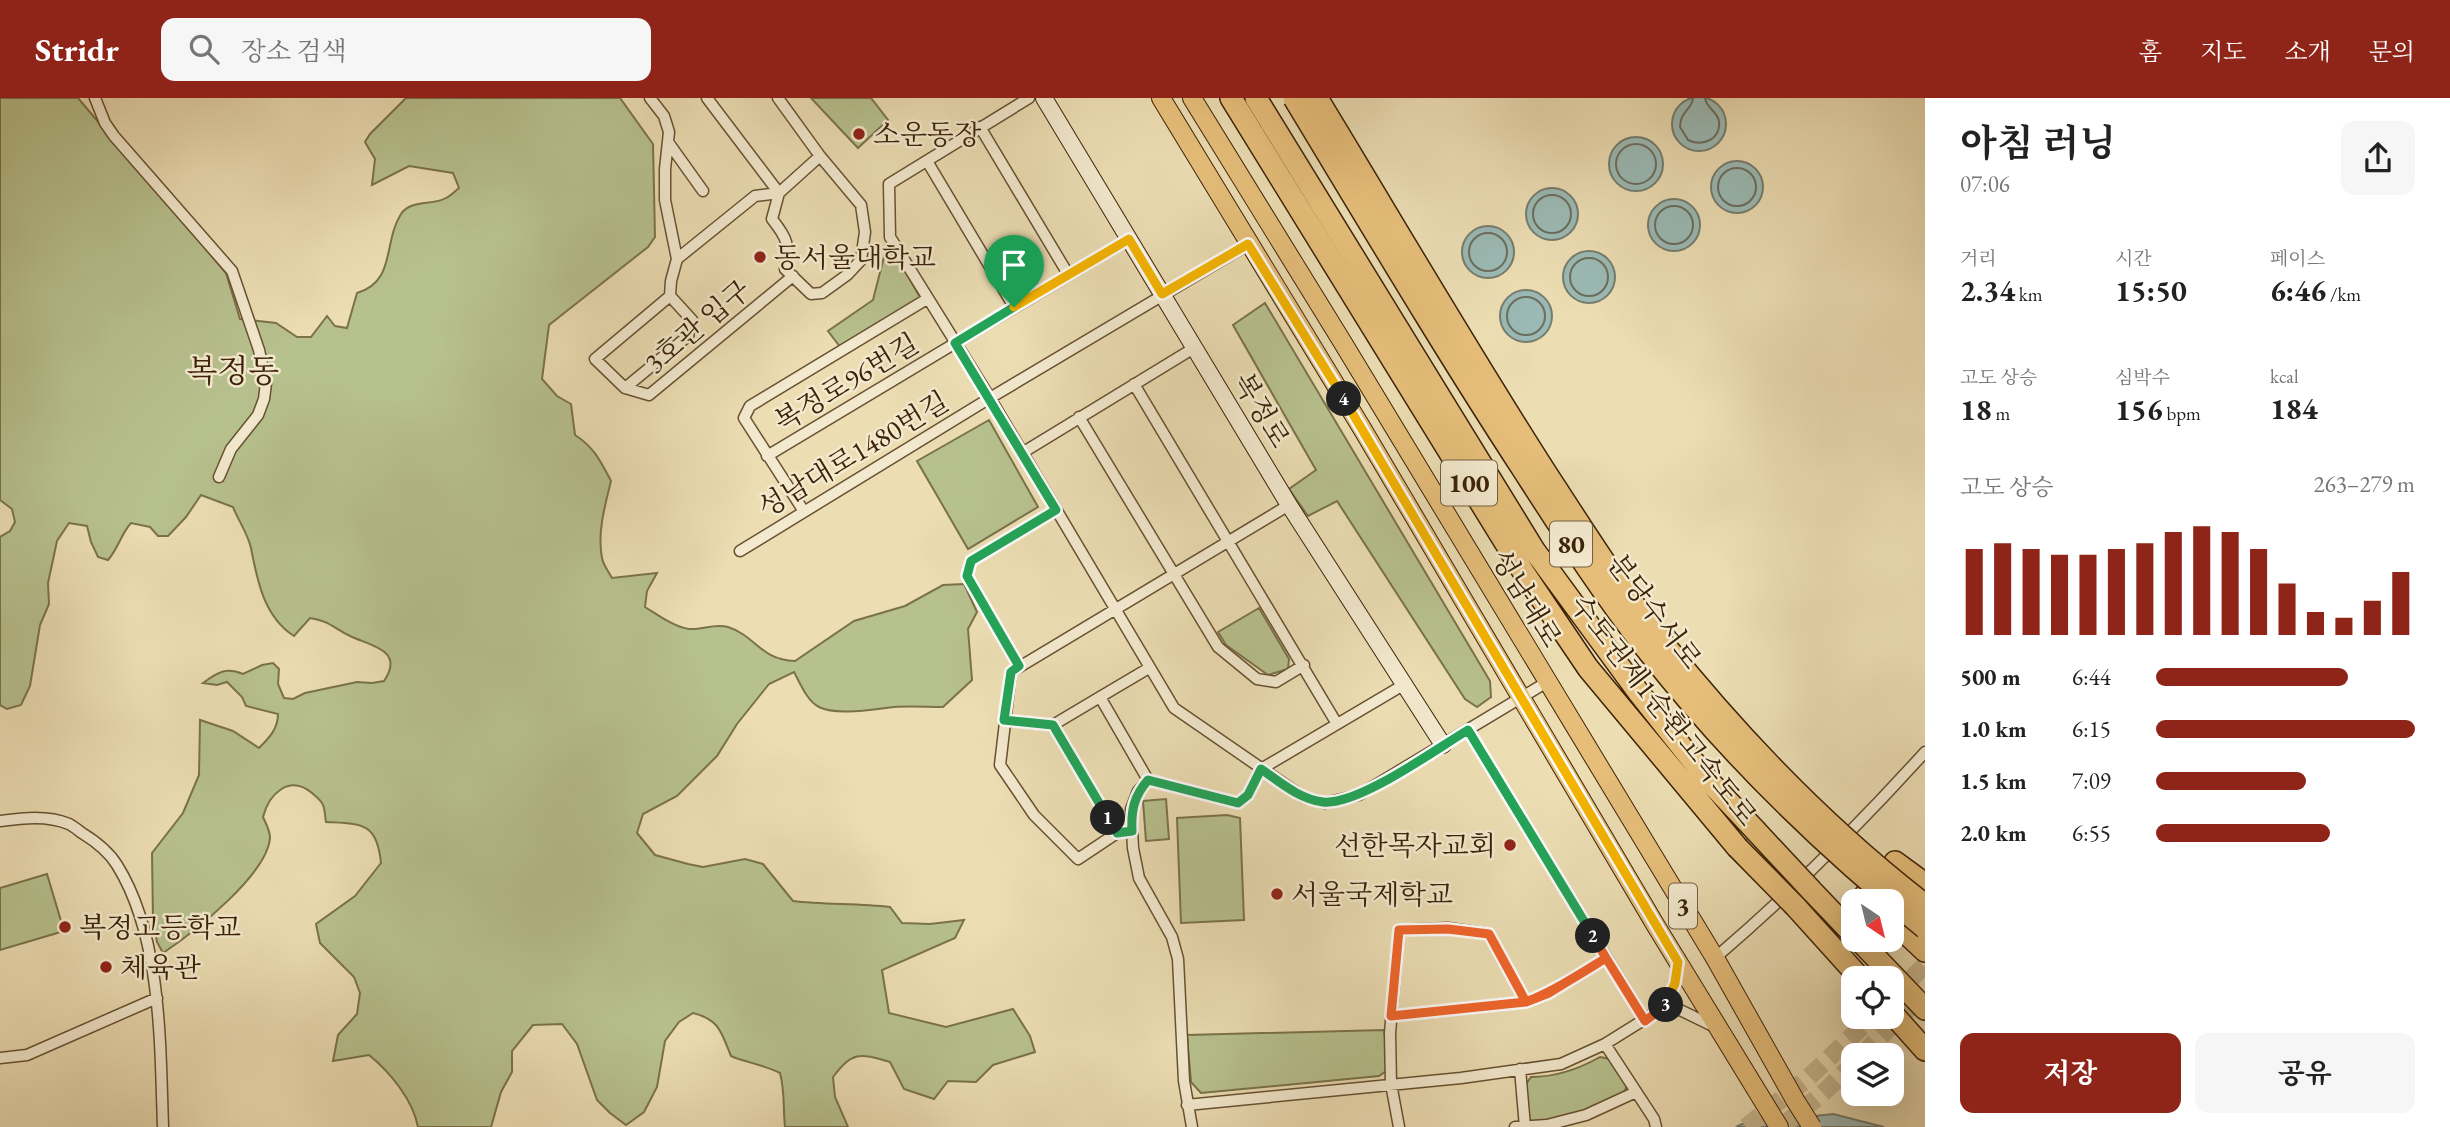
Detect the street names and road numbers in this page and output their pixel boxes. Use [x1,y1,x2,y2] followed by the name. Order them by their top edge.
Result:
[637,271,757,381] street label: 3호관 입구
[767,325,925,439] street label: 복정로96번길
[1226,366,1298,454] street label: 복정로
[751,383,955,525] street label: 성남대로1480번길
[1441,460,1497,506] road number: 100
[1550,522,1592,566] road number: 80
[1484,542,1570,654] street label: 성남대로
[1600,546,1710,676] street label: 분당수서로
[1562,587,1766,833] street label: 수도권제1순환고속도로
[1669,884,1697,928] road number: 3

